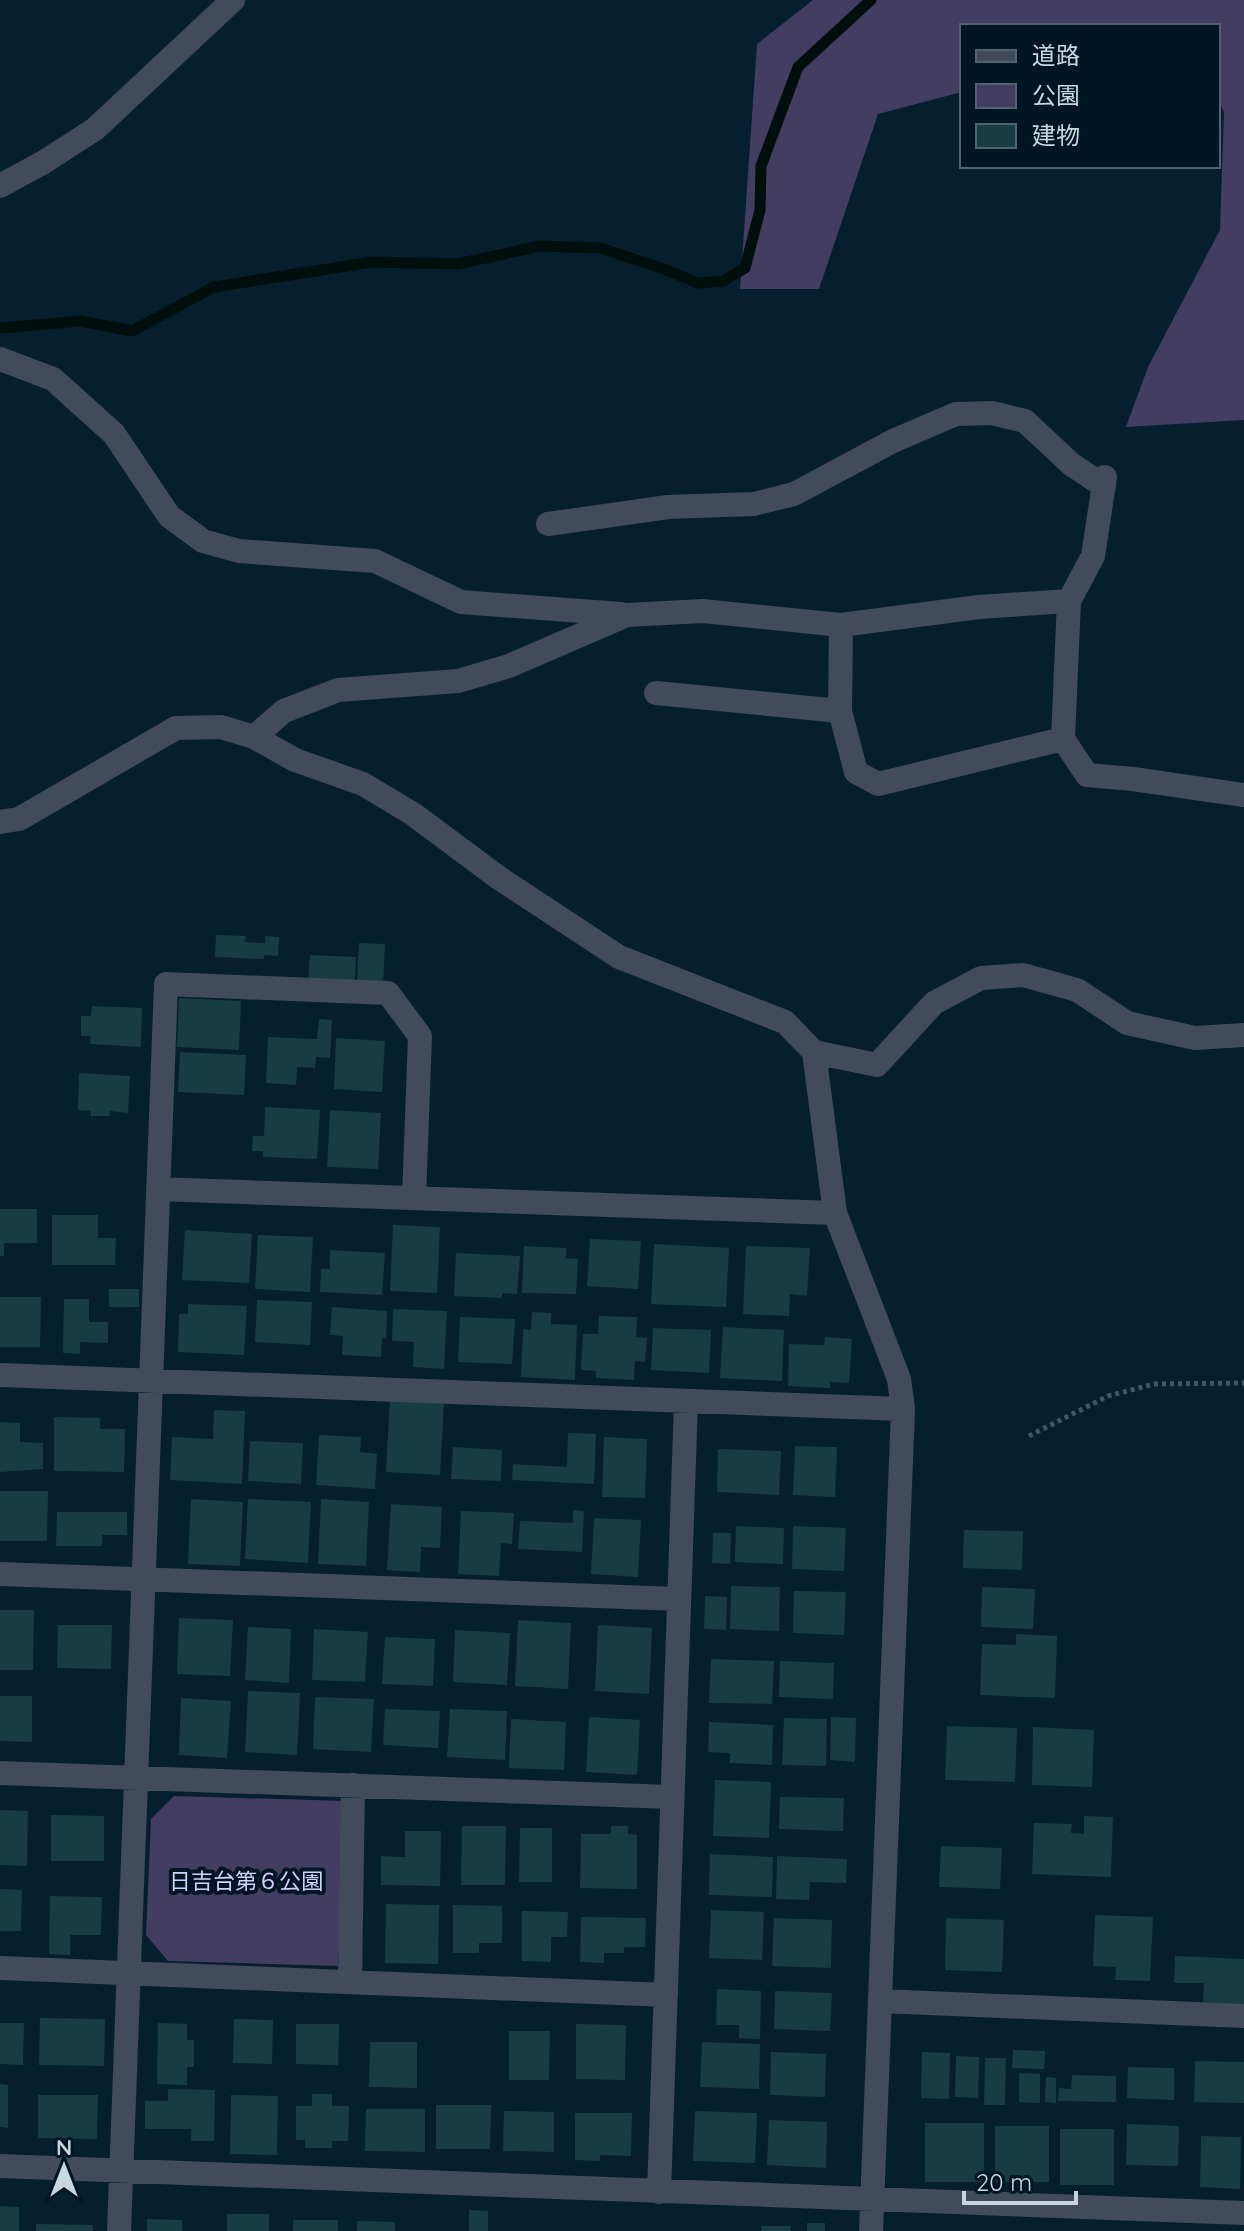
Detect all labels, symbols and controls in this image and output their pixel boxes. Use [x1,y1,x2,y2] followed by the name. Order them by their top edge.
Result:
[960,24,1220,168] legend
[1032,40,1080,70] text: 道路
[1032,80,1080,110] text: 公園
[1032,120,1080,150] text: 建物
[169,1867,323,1895] park label: 日吉台第６公園
[24,2127,104,2207] north arrow
[56,2133,72,2161] text: N
[964,2155,1076,2205] scale bar
[976,2167,1032,2197] text: 20 m

